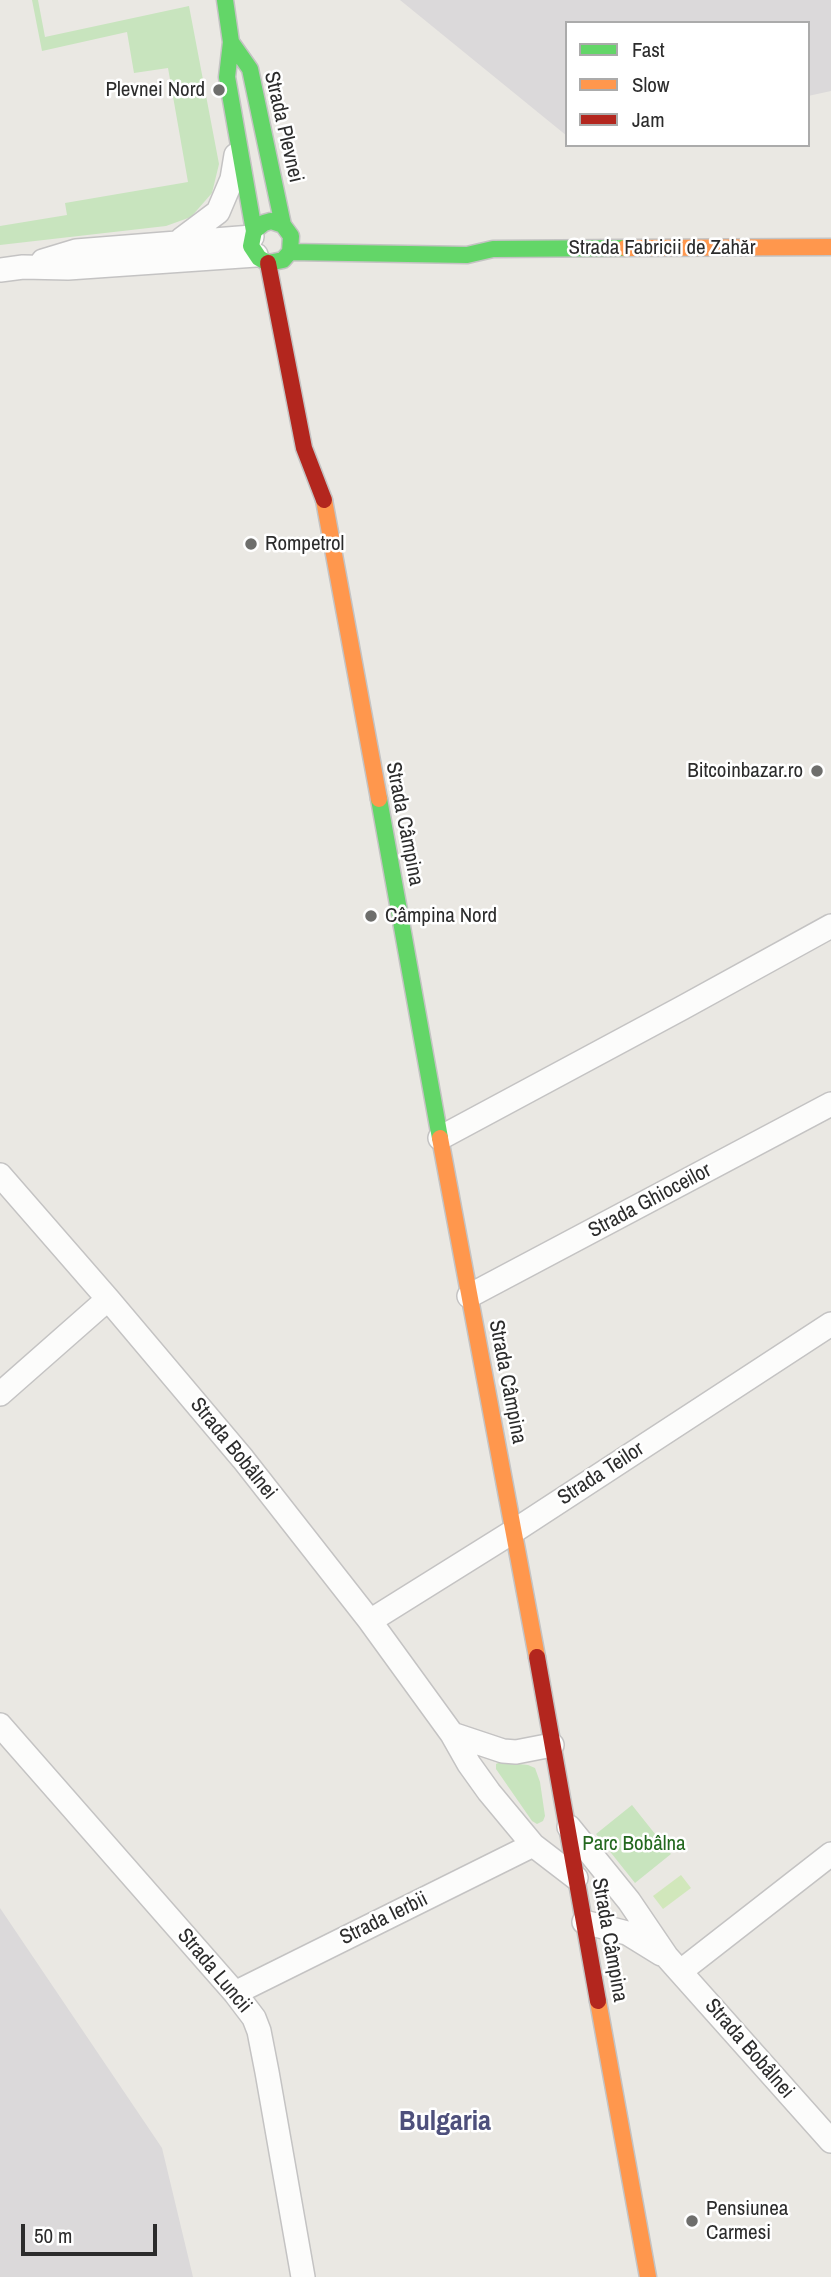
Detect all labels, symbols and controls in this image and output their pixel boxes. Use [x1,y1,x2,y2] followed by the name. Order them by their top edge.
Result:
[565,21,810,147] legend
[632,35,665,64] text: Fast
[258,69,308,185] street label: Strada Plevnei
[632,70,669,99] text: Slow
[105,77,205,103] place label: Plevnei Nord
[211,82,227,98] marker: Plevnei Nord
[632,105,665,134] text: Jam
[569,235,755,261] street label: Strada Fabricii de Zahăr
[265,531,344,557] place label: Rompetrol
[243,536,259,552] marker: Rompetrol
[687,758,803,784] place label: Bitcoinbazar.ro
[380,760,428,888] street label: Strada Câmpina
[809,763,825,779] marker: Bitcoinbazar.ro
[385,903,497,929] place label: Câmpina Nord
[363,908,379,924] marker: Câmpina Nord
[585,1158,715,1244] street label: Strada Ghioceilor
[483,1318,531,1446] street label: Strada Câmpina
[184,1393,282,1505] street label: Strada Bobâlnei
[553,1437,649,1511] street label: Strada Teilor
[582,1831,686,1857] park label: Parc Bobâlna
[586,1876,632,2004] street label: Strada Câmpina
[336,1887,432,1951] street label: Strada Ierbii
[171,1924,257,2018] street label: Strada Luncii
[699,1994,799,2104] street label: Strada Bobâlnei
[399,2105,491,2139] district label: Bulgaria
[706,2196,788,2246] place label: Pensiunea Carmesi
[24,2210,161,2254] scale bar
[684,2213,700,2229] marker: Pensiunea Carmesi
[34,2221,72,2250] text: 50 m

